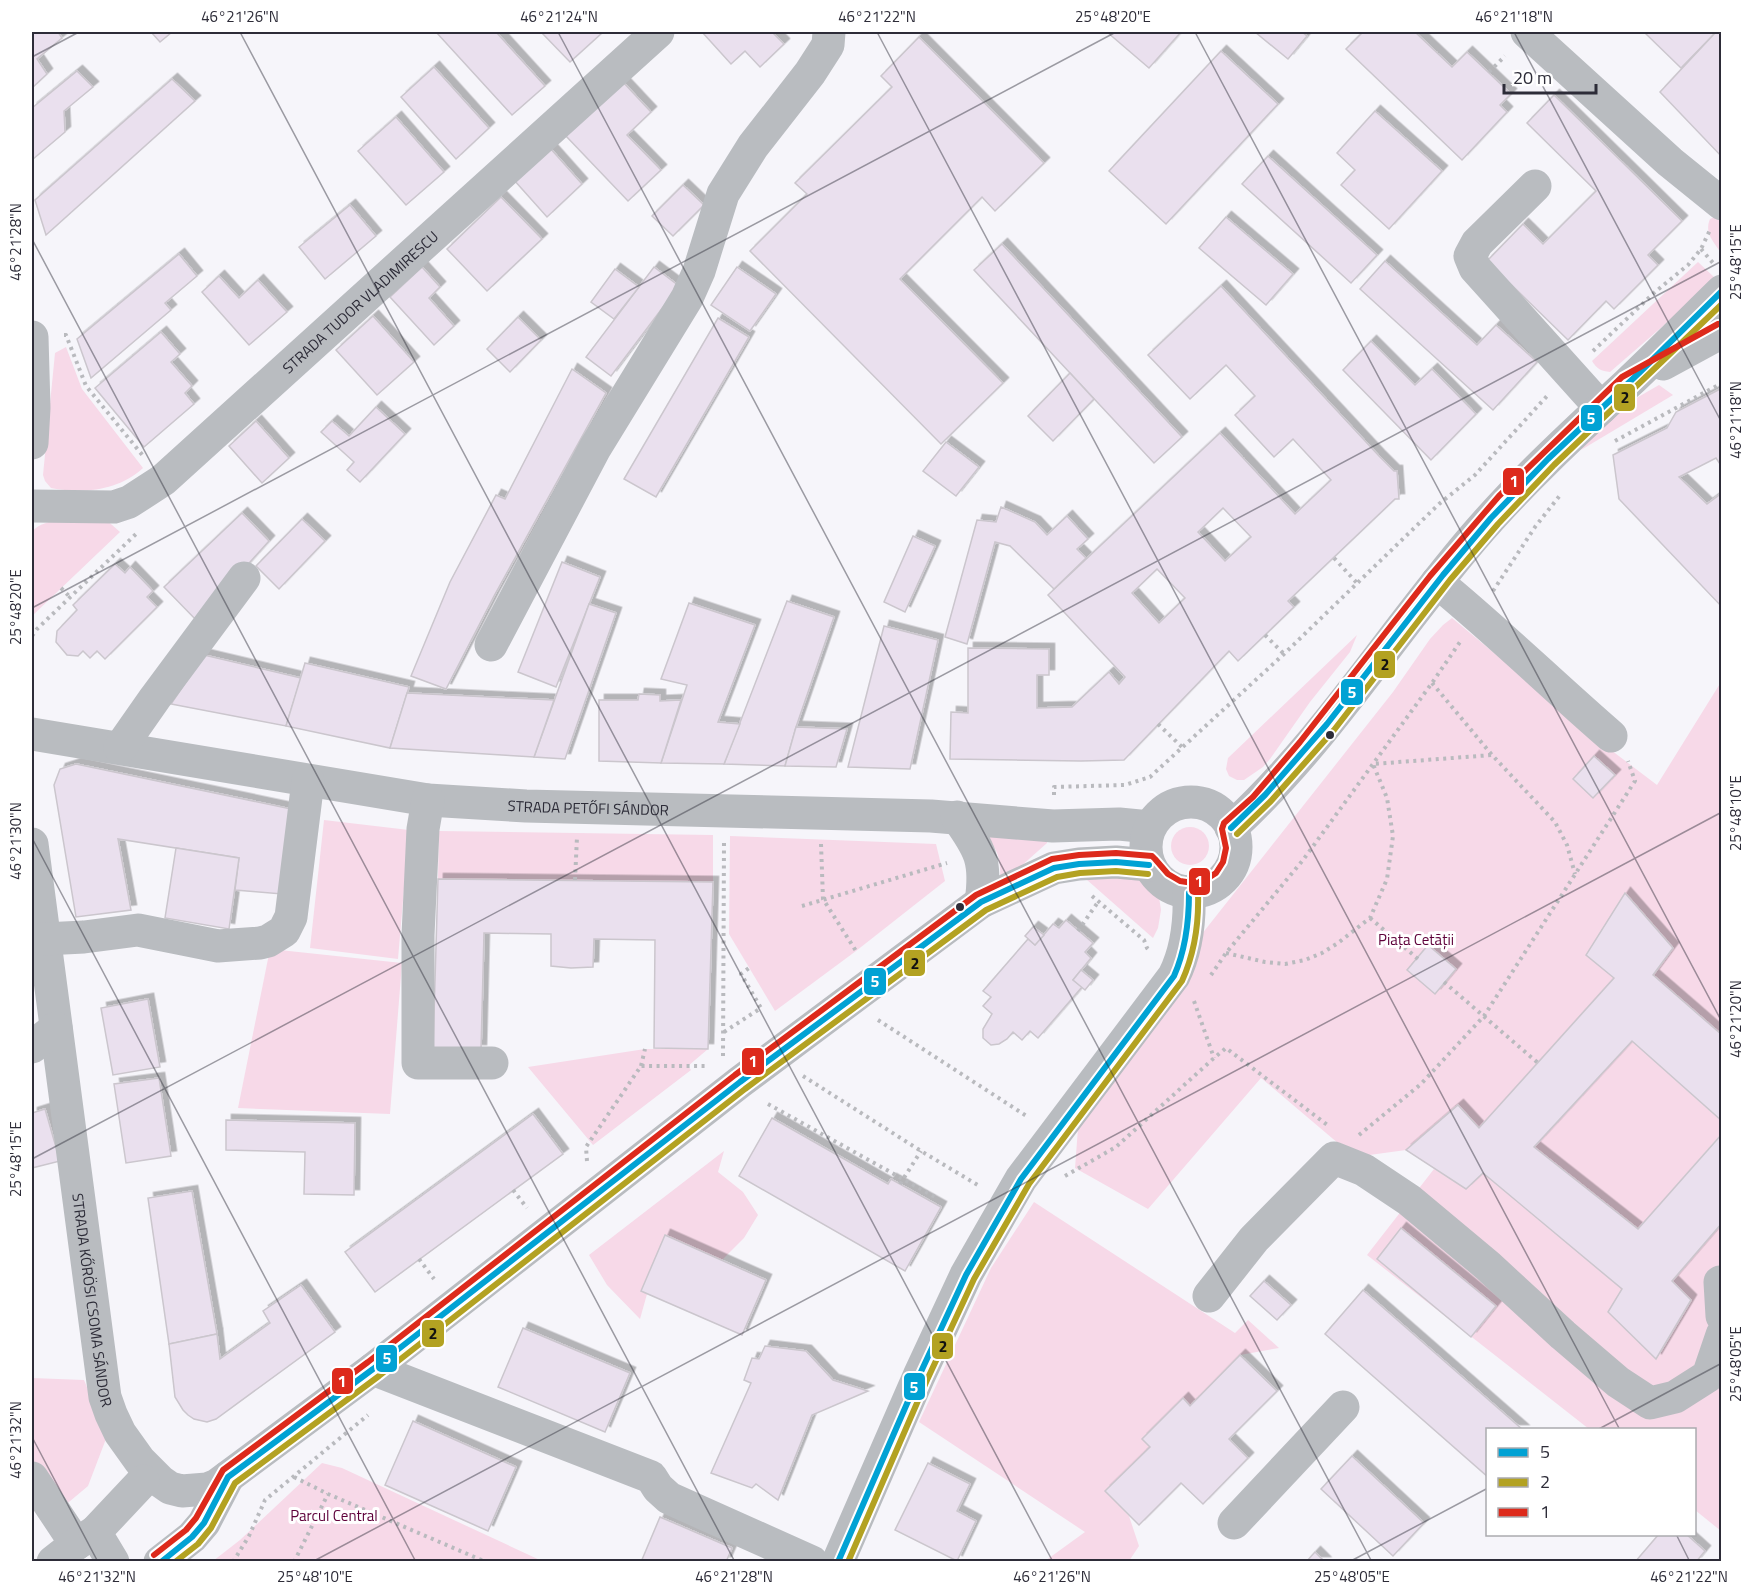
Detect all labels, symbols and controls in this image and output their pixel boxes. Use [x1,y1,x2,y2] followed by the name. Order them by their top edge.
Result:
[201,5,279,28] text: 46°21'26"N
[520,5,598,28] text: 46°21'24"N
[838,5,916,28] text: 46°21'22"N
[1075,5,1151,28] text: 25°48'20"E
[1475,5,1553,28] text: 46°21'18"N
[1504,57,1596,95] scale bar
[1513,64,1552,91] text: 20 m
[4,203,27,281] text: 46°21'28"N
[1724,224,1747,300] text: 25°48'15"E
[277,225,443,379] street label: STRADA TUDOR VLADIMIRESCU
[1724,381,1747,459] text: 46°21'18"N
[1613,383,1636,412] line badge: 2
[1621,385,1629,409] text: 2
[1580,404,1603,432] line badge: 5
[1587,406,1596,430] text: 5
[1502,467,1525,496] line badge: 1
[1510,469,1518,493] text: 1
[4,569,27,645] text: 25°48'20"E
[1373,650,1396,679] line badge: 2
[1381,652,1389,676] text: 2
[1340,678,1364,706] line badge: 5
[1348,680,1357,704] text: 5
[1324,729,1336,741] unlabelled marker
[1724,775,1747,851] text: 25°48'10"E
[507,793,669,821] street label: STRADA PETŐFI SÁNDOR
[4,802,27,880] text: 46°21'30"N
[1188,867,1211,896] line badge: 1
[1195,869,1203,893] text: 1
[954,901,966,913] unlabelled marker
[1378,928,1454,951] park label: Piața Cetății
[903,949,926,977] line badge: 2
[911,951,919,975] text: 2
[863,967,887,996] line badge: 5
[871,969,880,993] text: 5
[1724,980,1747,1058] text: 46°21'20"N
[741,1047,765,1076] line badge: 1
[749,1049,757,1073] text: 1
[4,1121,27,1197] text: 25°48'15"E
[67,1192,119,1410] street label: STRADA KŐRÖSI CSOMA SÁNDOR
[421,1319,445,1348] line badge: 2
[429,1321,437,1345] text: 2
[1724,1326,1747,1402] text: 25°48'05"E
[931,1332,954,1360] line badge: 2
[939,1334,947,1358] text: 2
[375,1344,398,1373] line badge: 5
[383,1346,392,1370] text: 5
[331,1367,354,1395] line badge: 1
[338,1369,346,1393] text: 1
[903,1372,926,1401] line badge: 5
[910,1375,919,1399] text: 5
[4,1401,27,1479] text: 46°21'32"N
[1486,1428,1696,1536] legend
[1540,1438,1550,1465] text: 5
[1540,1468,1550,1495] text: 2
[1540,1498,1550,1525] text: 1
[290,1504,378,1527] park label: Parcul Central
[58,1565,136,1588] text: 46°21'32"N
[277,1565,353,1588] text: 25°48'10"E
[695,1565,773,1588] text: 46°21'28"N
[1013,1565,1091,1588] text: 46°21'26"N
[1314,1565,1390,1588] text: 25°48'05"E
[1650,1565,1728,1588] text: 46°21'22"N

